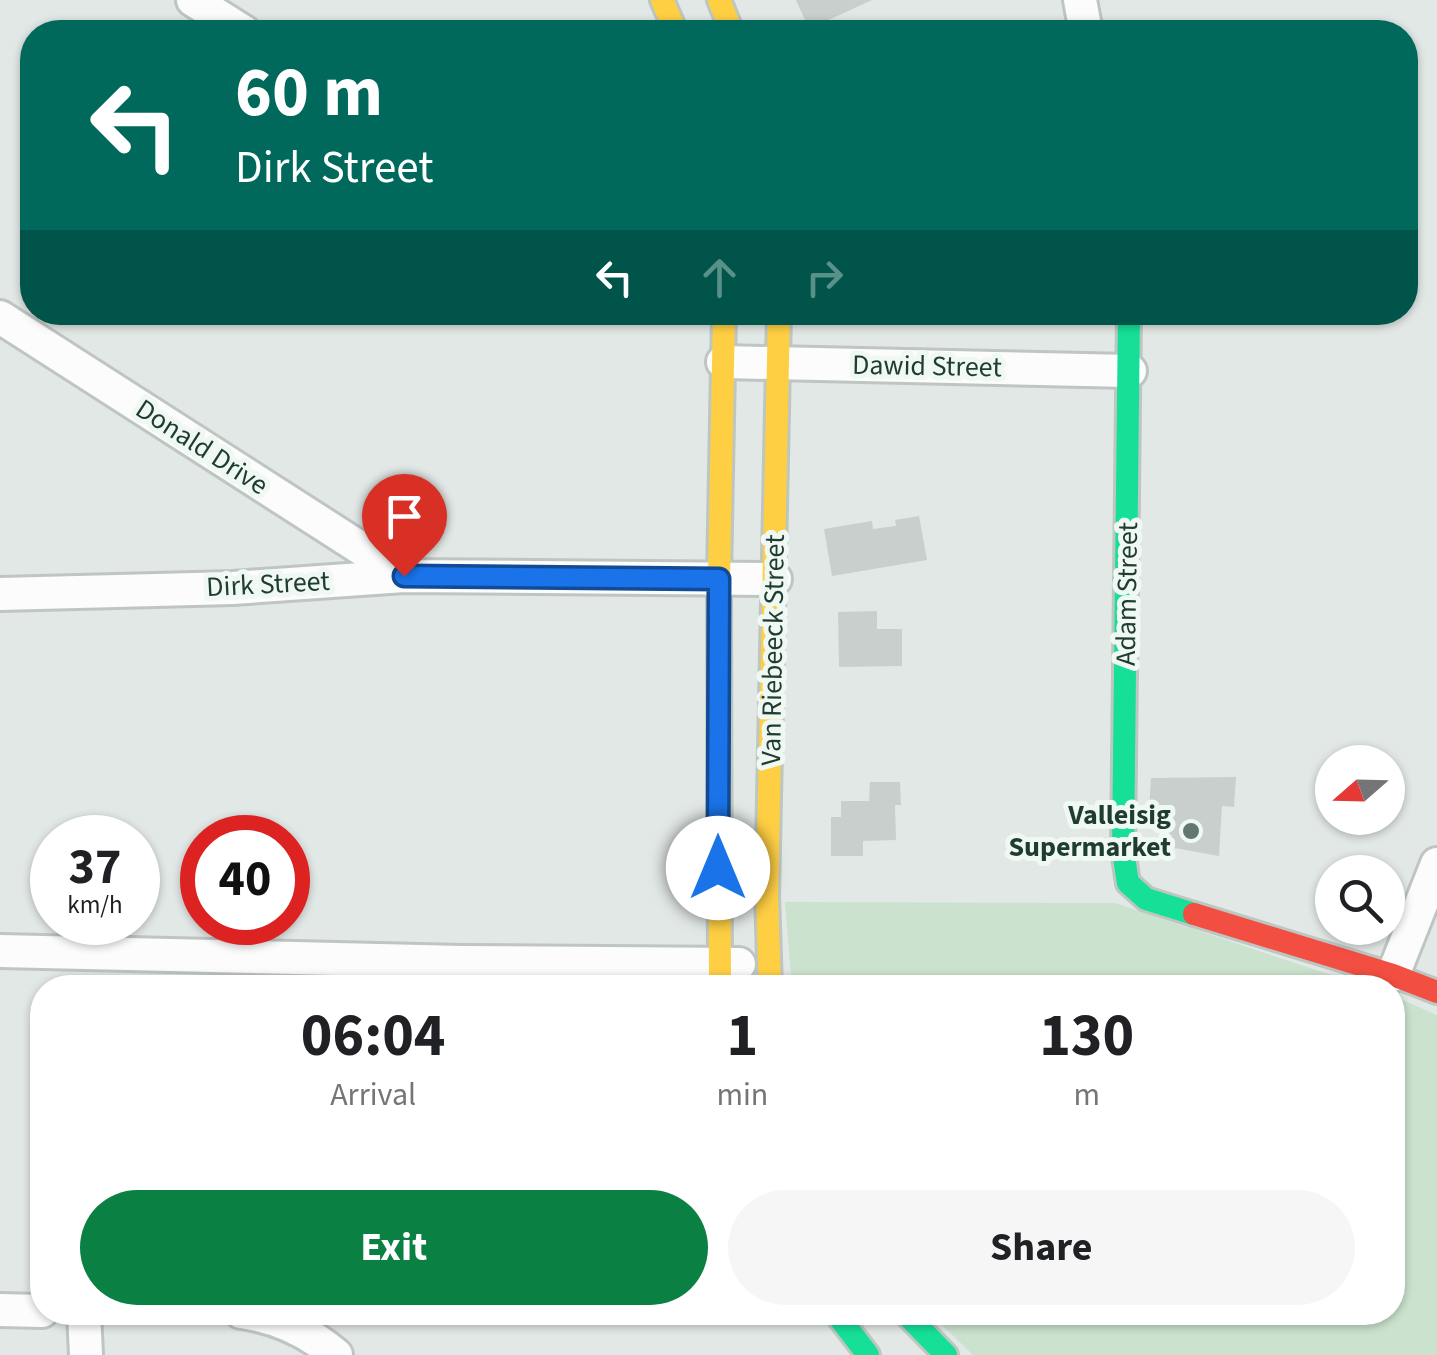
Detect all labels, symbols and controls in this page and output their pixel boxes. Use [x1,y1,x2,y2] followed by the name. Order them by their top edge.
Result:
[235,43,383,143] text: 60 m
[70,60,200,190] icon: left
[235,136,433,200] text: Dirk Street
[587,250,642,305] icon: left
[692,250,747,305] icon: ahead
[797,250,852,305] icon: right
[852,345,1003,387] street label: Dawid Street
[128,389,276,505] street label: Donald Drive
[362,474,447,577] pin
[377,489,432,544] icon: arrive
[1106,521,1148,666] street label: Adam Street
[751,534,795,766] street label: Van Riebeeck Street
[205,561,331,607] street label: Dirk Street
[1315,745,1405,835] north arrow
[1315,745,1405,945] map controls
[1008,795,1171,867] place label: Valleisig Supermarket
[180,815,310,945] speed limit sign: 40
[666,816,770,920] position arrow
[1180,820,1202,842] marker: Valleisig Supermarket
[69,832,121,903] text: 37
[1315,855,1405,945] button: search
[67,887,123,923] text: km/h
[301,994,446,1079] text: 06:04
[727,994,758,1079] text: 1
[1039,994,1134,1079] text: 130
[330,1072,416,1118] text: Arrival
[716,1072,768,1118] text: min
[1073,1072,1100,1118] text: m
[80,1190,708,1305] button: Exit
[728,1190,1355,1305] button: Share

